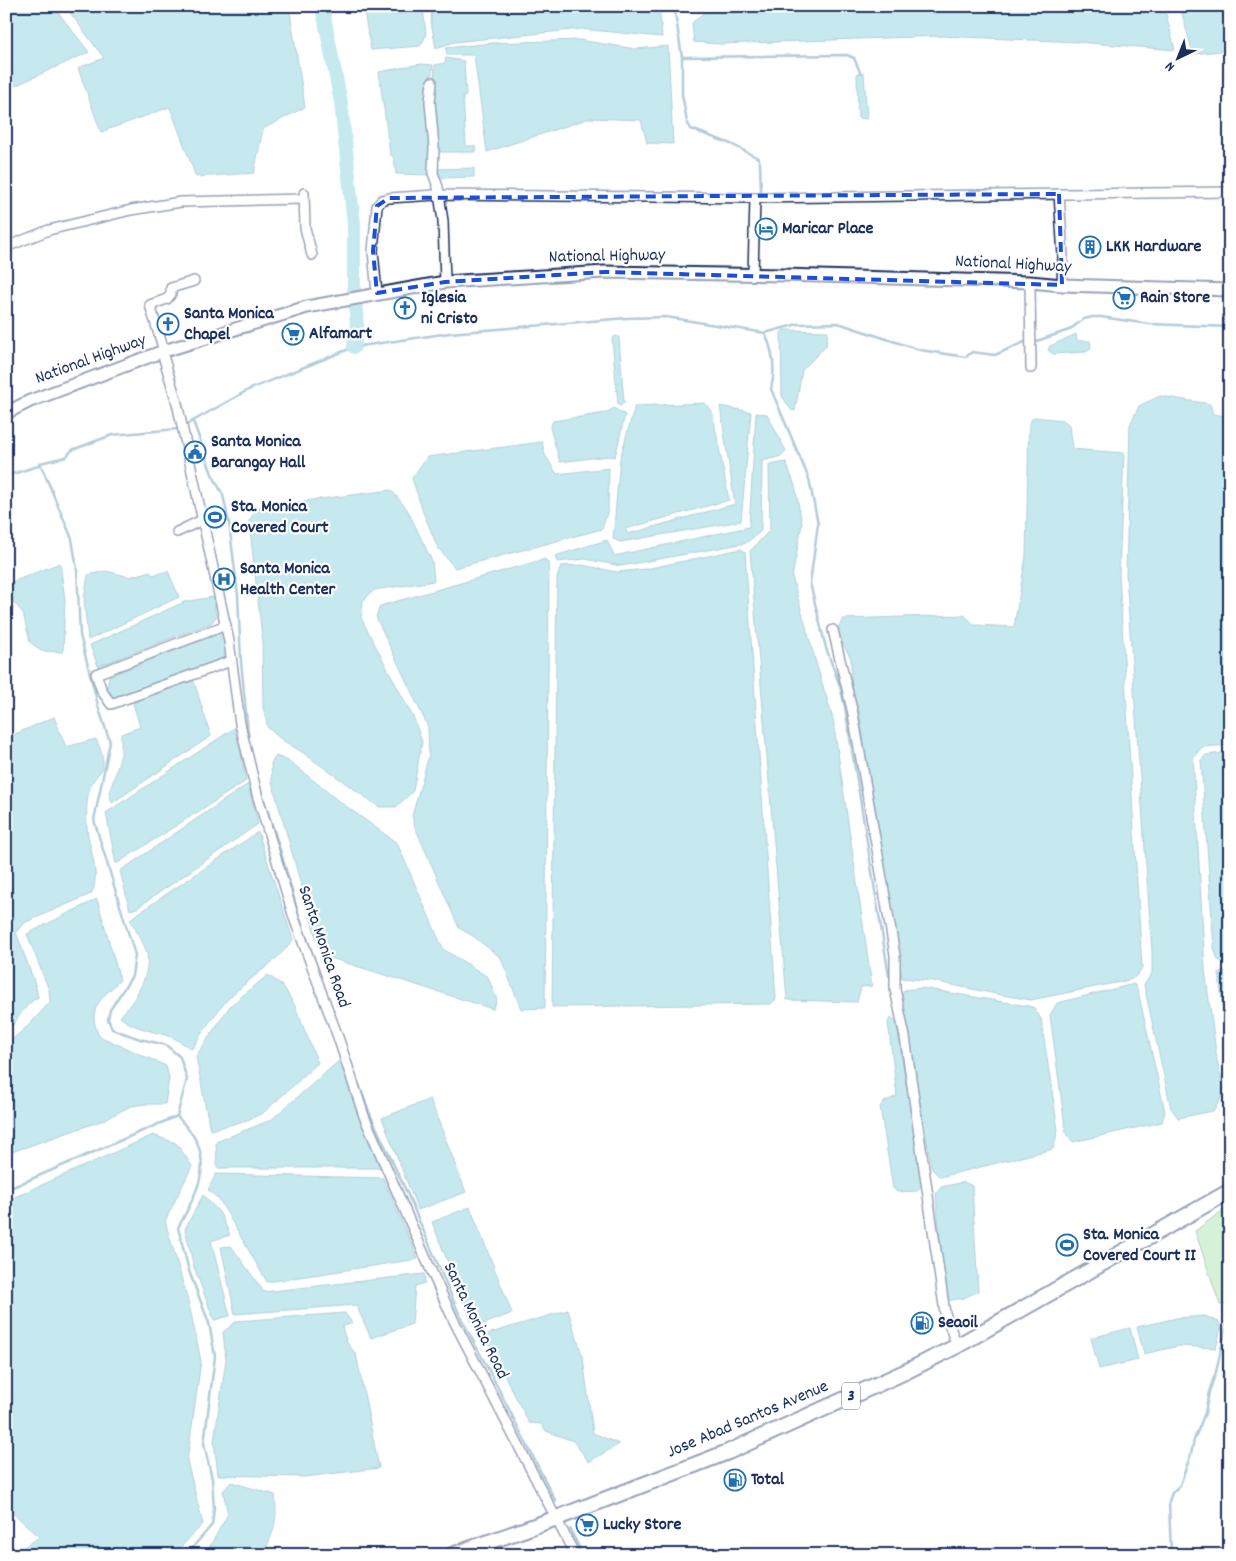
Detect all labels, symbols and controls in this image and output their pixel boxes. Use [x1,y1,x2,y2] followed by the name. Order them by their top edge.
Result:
[1154,32,1204,82] north arrow
[1161,56,1180,76] text: N
[754,217,778,241] hotel icon: Maricar Place
[782,217,874,242] place label: Maricar Place
[1078,235,1102,259] building icon: LKK Hardware
[1106,235,1202,260] place label: LKK Hardware
[549,243,666,271] street label: National Highway
[954,249,1072,281] street label: National Highway
[421,286,478,332] place label: Iglesia ni Cristo
[1112,286,1136,310] supermarket icon: Rain Store
[1140,286,1210,311] place label: Rain Store
[393,296,417,320] church icon: Iglesia ni Cristo
[184,302,274,348] place label: Santa Monica Chapel
[156,312,180,336] church icon: Santa Monica Chapel
[281,322,305,346] supermarket icon: Alfamart
[309,322,372,347] place label: Alfamart
[32,328,151,392] street label: National Highway
[211,430,306,476] place label: Santa Monica Barangay Hall
[183,440,207,464] public building icon: Santa Monica Barangay Hall
[231,495,329,541] place label: Sta. Monica Covered Court
[203,505,227,529] sports icon: Sta. Monica Covered Court
[240,557,336,603] place label: Santa Monica Health Center
[212,567,236,591] hospital icon: Santa Monica Health Center
[290,883,356,1011] street label: Santa Monica Road
[1083,1223,1196,1269] place label: Sta. Monica Covered Court II
[1055,1233,1079,1257] sports icon: Sta. Monica Covered Court II
[436,1258,514,1384] street label: Santa Monica Road
[910,1311,934,1335] fuel station icon: Seaoil
[938,1311,979,1336] place label: Seaoil
[663,1375,833,1465] street label: Jose Abad Santos Avenue
[842,1382,860,1410] road number: 3
[723,1468,747,1492] fuel station icon: Total
[751,1468,785,1493] place label: Total
[575,1513,599,1537] supermarket icon: Lucky Store
[603,1513,681,1538] place label: Lucky Store

